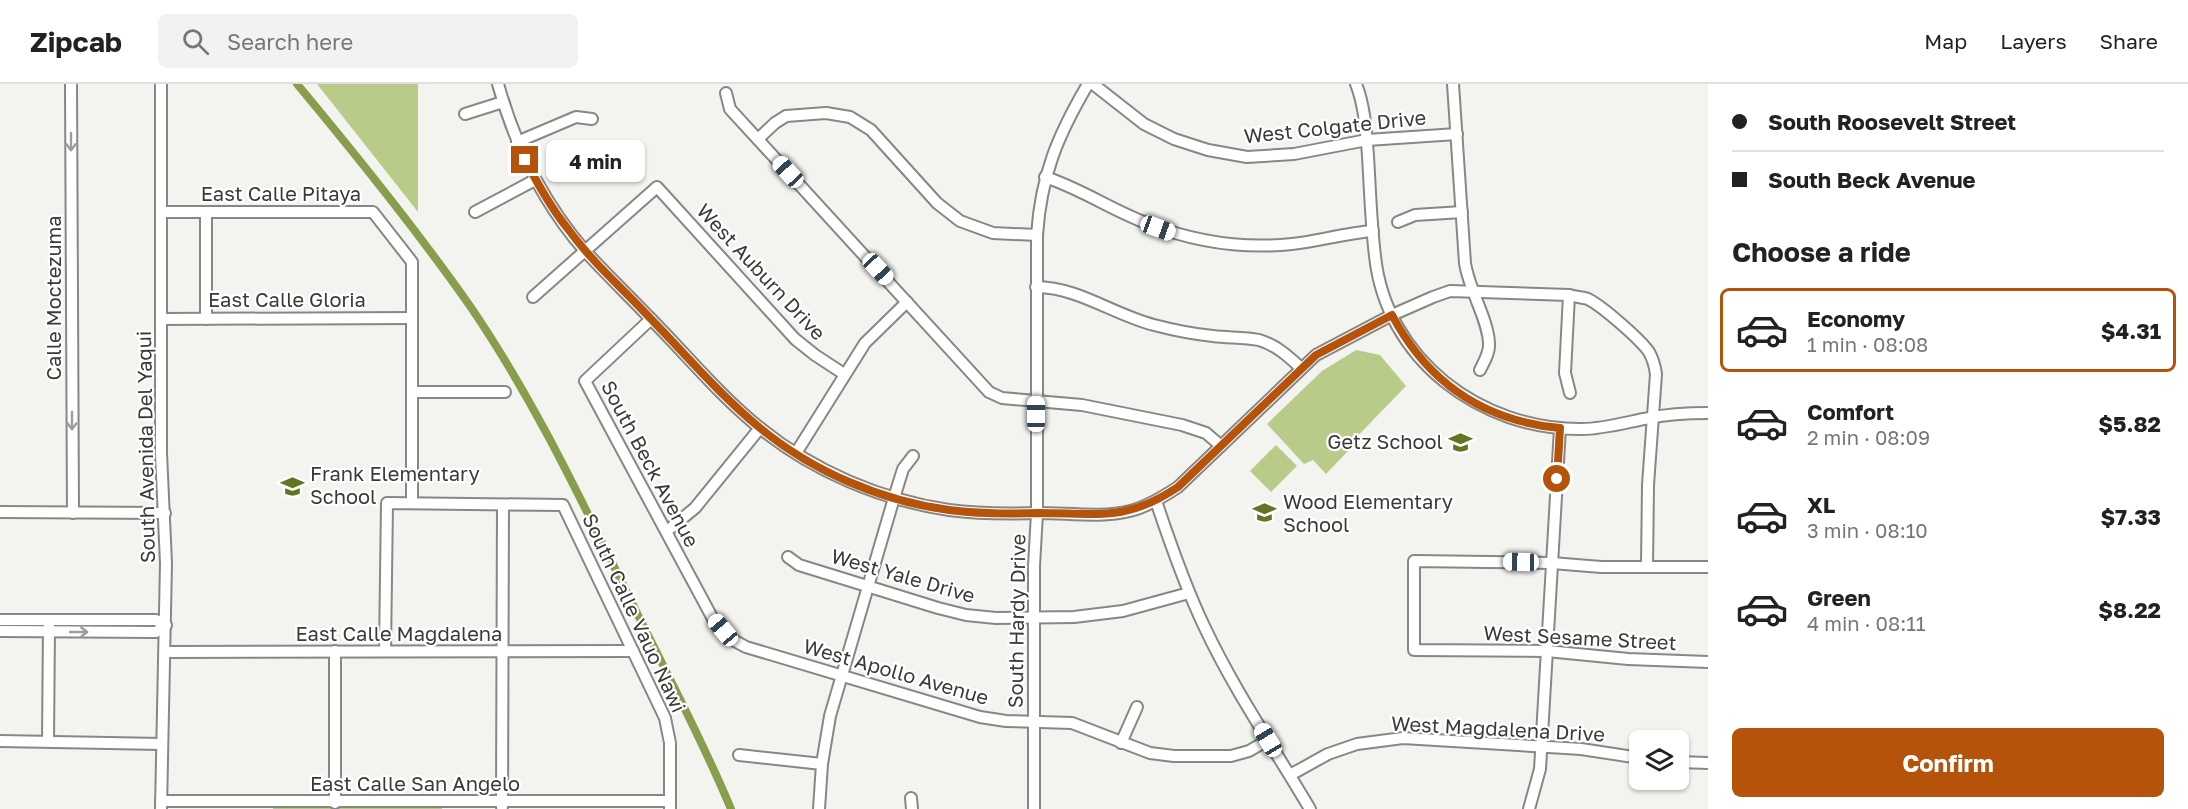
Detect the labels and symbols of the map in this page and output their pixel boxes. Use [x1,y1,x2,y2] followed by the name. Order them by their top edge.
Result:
[1243,105,1427,148] street label: West Colgate Drive
[65,132,77,152] one-way arrow
[546,139,645,181] callout: 4 min
[511,146,538,173] route end
[769,153,807,191] car
[201,181,361,205] street label: East Calle Pitaya
[692,198,831,345] street label: West Auburn Drive
[1138,213,1178,243] car
[41,215,65,381] street label: Calle Moctezuma
[859,250,897,288] car
[208,287,366,311] street label: East Calle Gloria
[131,331,159,563] street label: South Avenida Del Yaqui
[597,376,705,551] street label: South Beck Avenue
[1027,396,1045,432] car
[66,411,78,431] one-way arrow
[1327,429,1443,453] place label: Getz School
[1448,429,1474,455] school or university icon: Getz School
[310,461,480,508] place label: Frank Elementary School
[1543,465,1570,492] route start
[279,473,305,499] school or university icon: Frank Elementary School
[1283,489,1453,536] place label: Wood Elementary School
[1252,500,1278,526] school or university icon: Wood Elementary School
[578,509,692,716] street label: South Calle Vauo Nawi
[1002,534,1030,708] street label: South Hardy Drive
[829,543,978,607] street label: West Yale Drive
[1503,553,1539,571] car
[705,610,741,650] car
[1483,620,1677,654] street label: West Sesame Street
[296,621,502,645] street label: East Calle Magdalena
[69,626,89,638] one-way arrow
[801,633,992,709] street label: West Apollo Avenue
[1391,710,1606,746] street label: West Magdalena Drive
[1251,720,1285,760] car
[310,771,520,795] street label: East Calle San Angelo

